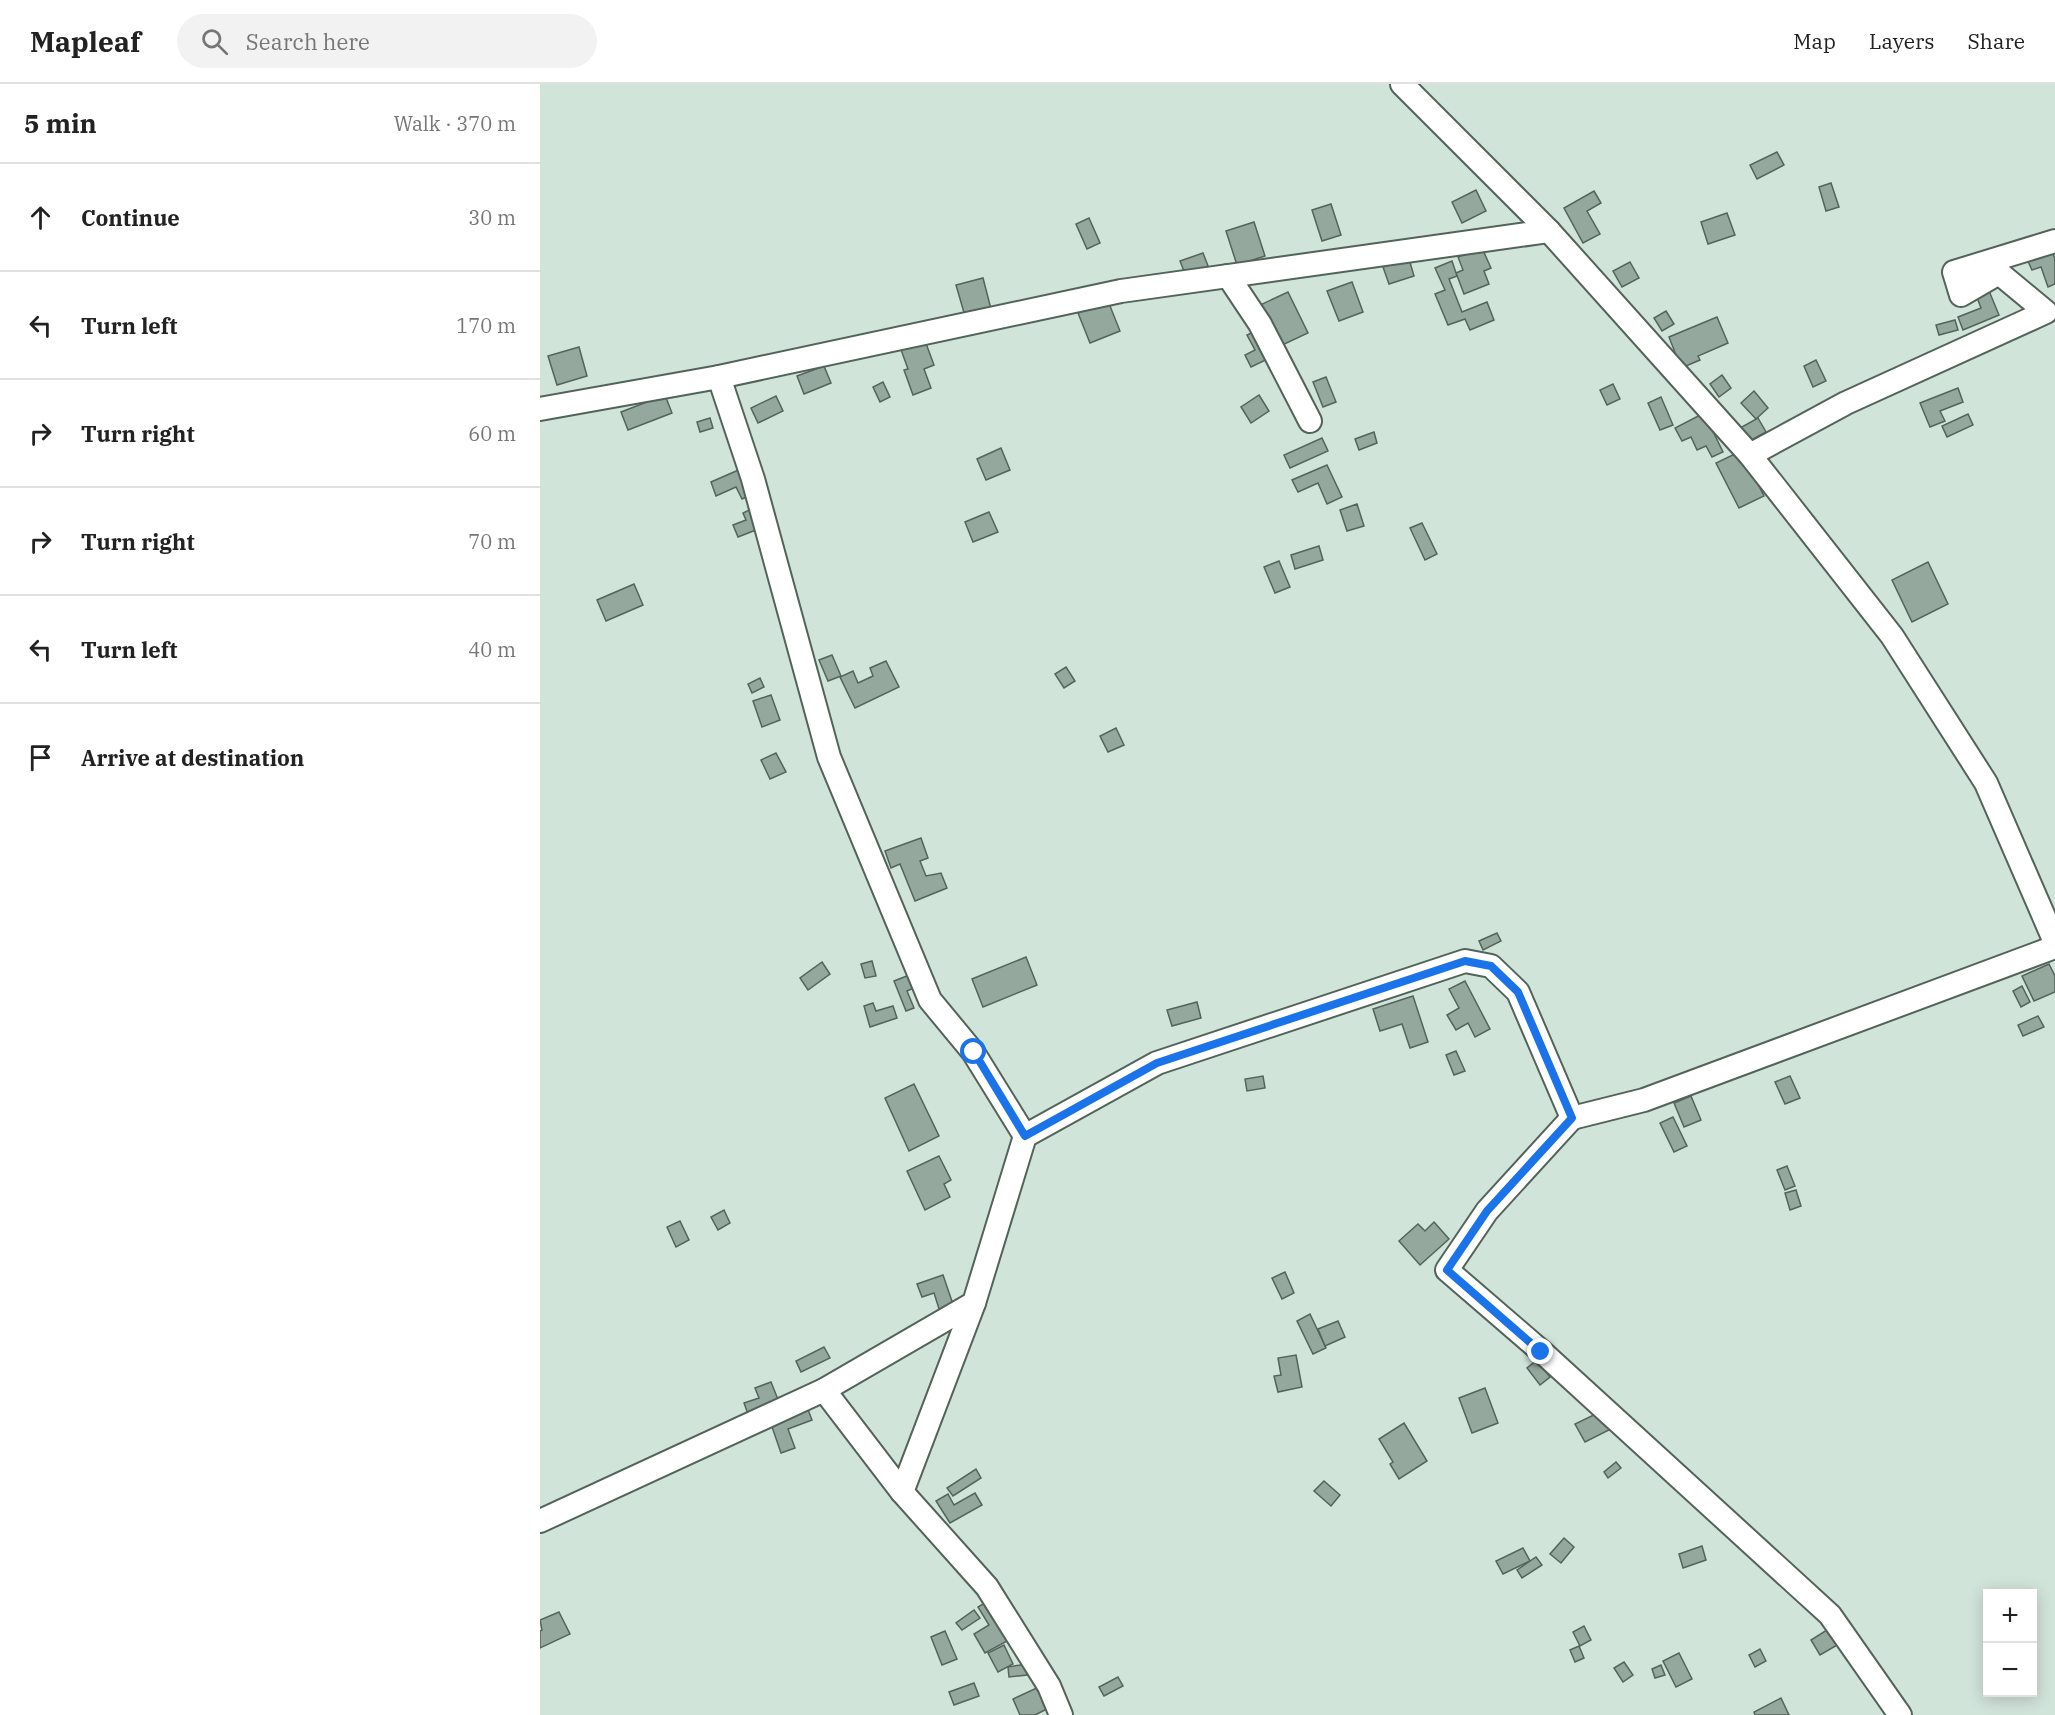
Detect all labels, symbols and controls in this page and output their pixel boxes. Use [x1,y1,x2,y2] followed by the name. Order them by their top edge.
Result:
[177,14,597,68] search box
[30,23,141,60] text: Mapleaf
[198,25,231,58] icon: search
[246,27,370,56] text: Search here
[1793,27,1836,55] text: Map
[1869,27,1935,55] text: Layers
[1968,27,2025,55] text: Share
[24,106,97,140] text: 5 min
[394,110,516,137] text: Walk · 370 m
[24,201,57,234] icon: ahead
[81,203,180,232] text: Continue
[468,204,516,231] text: 30 m
[24,309,57,342] icon: left
[81,311,177,340] text: Turn left
[456,312,516,339] text: 170 m
[24,417,57,450] icon: right
[81,419,195,448] text: Turn right
[468,420,516,447] text: 60 m
[24,525,57,558] icon: right
[81,527,195,556] text: Turn right
[468,528,516,555] text: 70 m
[24,633,57,666] icon: left
[81,635,177,664] text: Turn left
[468,636,516,663] text: 40 m
[24,741,57,774] icon: arrive
[81,743,304,772] text: Arrive at destination
[960,1038,986,1064] route start
[1527,1338,1553,1364] route end
[1983,1589,2037,1697] map controls
[1983,1589,2037,1643] button: +
[1983,1643,2037,1697] button: −

